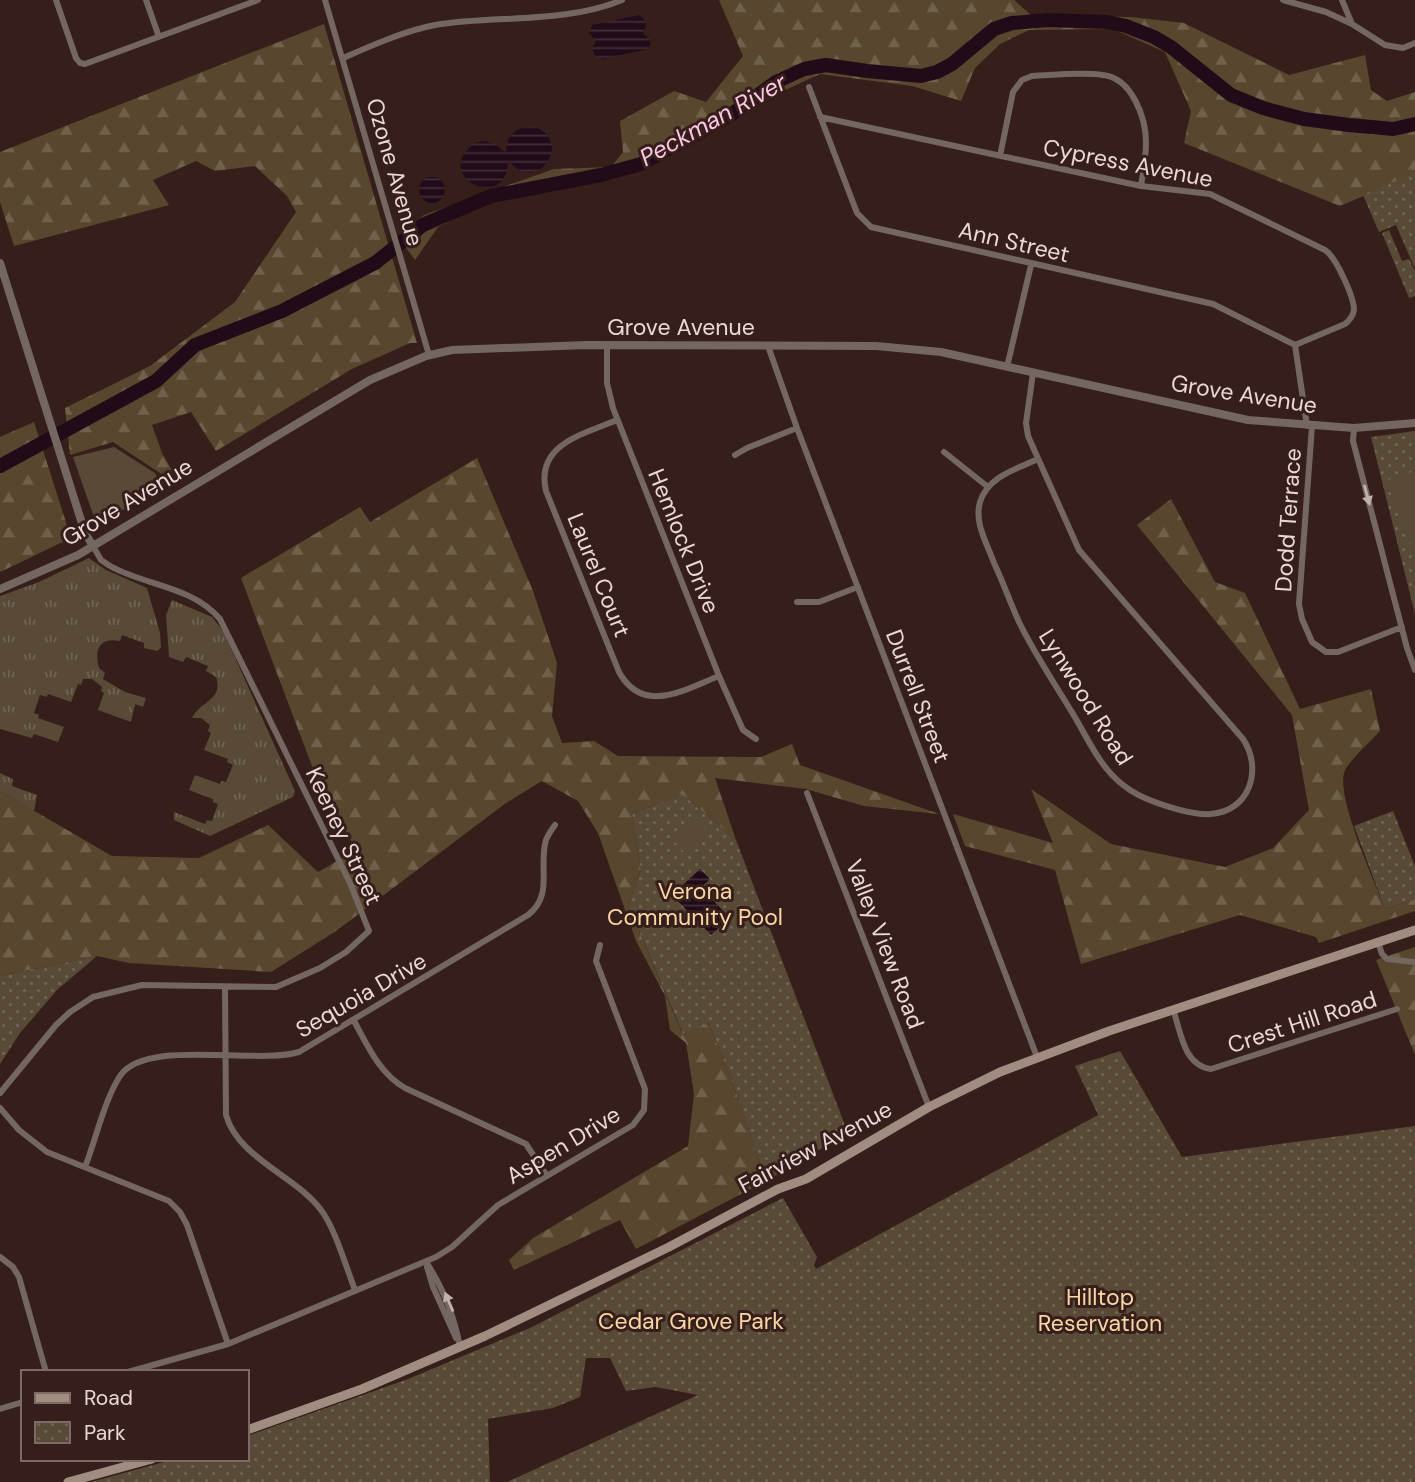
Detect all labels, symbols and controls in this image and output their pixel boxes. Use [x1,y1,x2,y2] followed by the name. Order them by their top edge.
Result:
[634,66,793,173] water label: Peckman River
[360,95,430,249] street label: Ozone Avenue
[1041,132,1215,194] street label: Cypress Avenue
[956,215,1072,269] street label: Ann Street
[607,312,755,342] street label: Grove Avenue
[1169,368,1319,420] street label: Grove Avenue
[1268,447,1308,593] street label: Dodd Terrace
[56,451,198,553] street label: Grove Avenue
[641,464,727,618] street label: Hemlock Drive
[1363,485,1373,506] one-way arrow
[561,509,637,641] street label: Laurel Court
[1032,623,1140,771] street label: Lynwood Road
[879,625,957,767] street label: Durrell Street
[299,762,389,910] street label: Keeney Street
[839,855,931,1033] street label: Valley View Road
[607,876,783,932] park label: Verona Community Pool
[290,945,432,1045] street label: Sequoia Drive
[1224,984,1380,1060] street label: Crest Hill Road
[733,1094,897,1200] street label: Fairview Avenue
[500,1099,626,1191] street label: Aspen Drive
[1038,1282,1162,1338] park label: Hilltop Reservation
[443,1292,454,1313] one-way arrow
[598,1306,784,1336] park label: Cedar Grove Park
[21,1370,248,1461] legend
[84,1384,133,1412] text: Road
[84,1419,126,1447] text: Park

